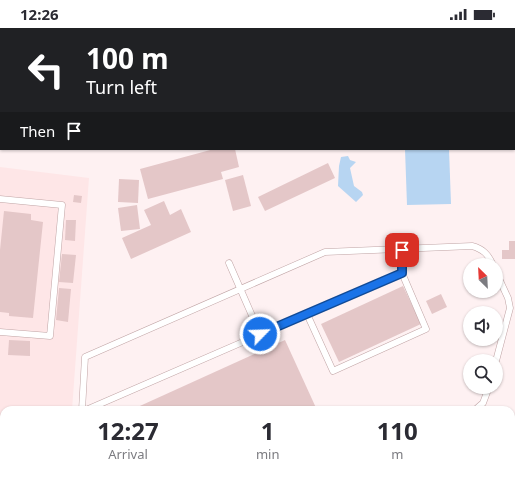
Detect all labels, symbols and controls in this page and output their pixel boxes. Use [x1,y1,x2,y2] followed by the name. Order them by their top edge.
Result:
[20,4,59,24] text: 12:26
[86,39,169,77] text: 100 m
[20,44,72,96] icon: left
[86,75,157,99] text: Turn left
[63,120,85,142] icon: arrive
[20,121,55,141] text: Then
[385,233,419,267] pin
[391,239,413,261] icon: arrive
[463,258,503,298] north arrow
[463,258,503,394] map controls
[463,306,503,346] button: sound
[239,313,281,355] position arrow
[463,354,503,394] button: search
[97,414,159,447] text: 12:27
[261,414,275,447] text: 1
[377,414,418,447] text: 110
[108,445,148,463] text: Arrival
[256,445,279,463] text: min
[391,445,403,463] text: m

